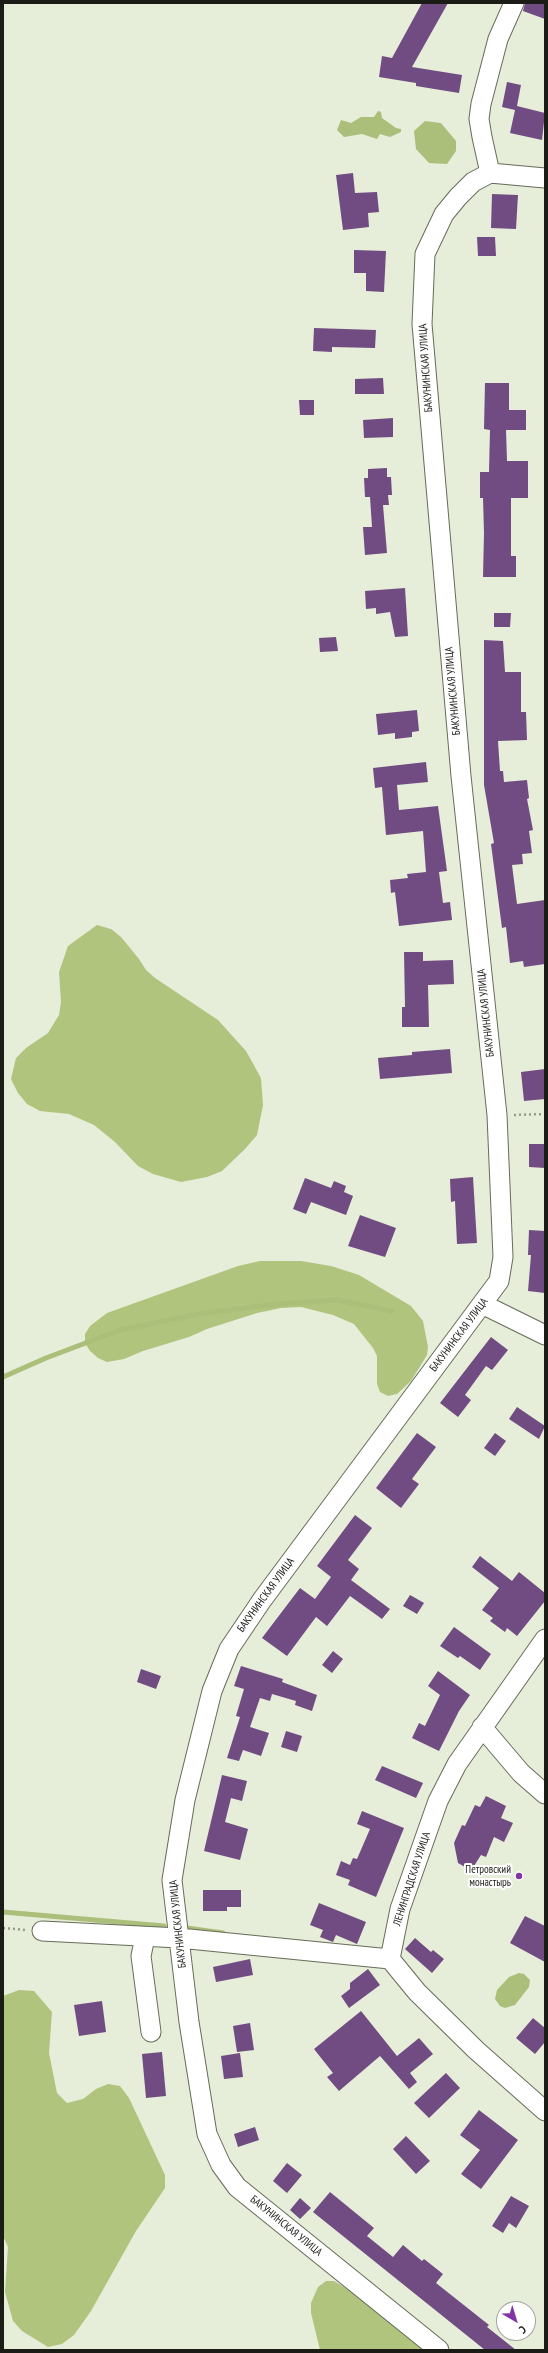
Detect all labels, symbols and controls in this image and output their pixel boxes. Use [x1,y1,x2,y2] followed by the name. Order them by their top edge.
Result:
[416,323,436,413] street label: БАКУНИНСКАЯ УЛИЦА
[443,646,463,736] street label: БАКУНИНСКАЯ УЛИЦА
[475,968,497,1058] street label: БАКУНИНСКАЯ УЛИЦА
[427,1296,491,1374] street label: БАКУНИНСКАЯ УЛИЦА
[235,1555,297,1635] street label: БАКУНИНСКАЯ УЛИЦА
[391,1830,433,1928] street label: ЛЕНИНГРАДСКАЯ УЛИЦА
[465,1863,511,1889] place label: Петровский монастырь
[514,1871,524,1881] marker: Петровский монастырь
[167,1879,189,1969] street label: БАКУНИНСКАЯ УЛИЦА
[247,2193,325,2259] street label: БАКУНИНСКАЯ УЛИЦА
[496,2301,536,2341] north arrow
[516,2323,529,2337] text: С

